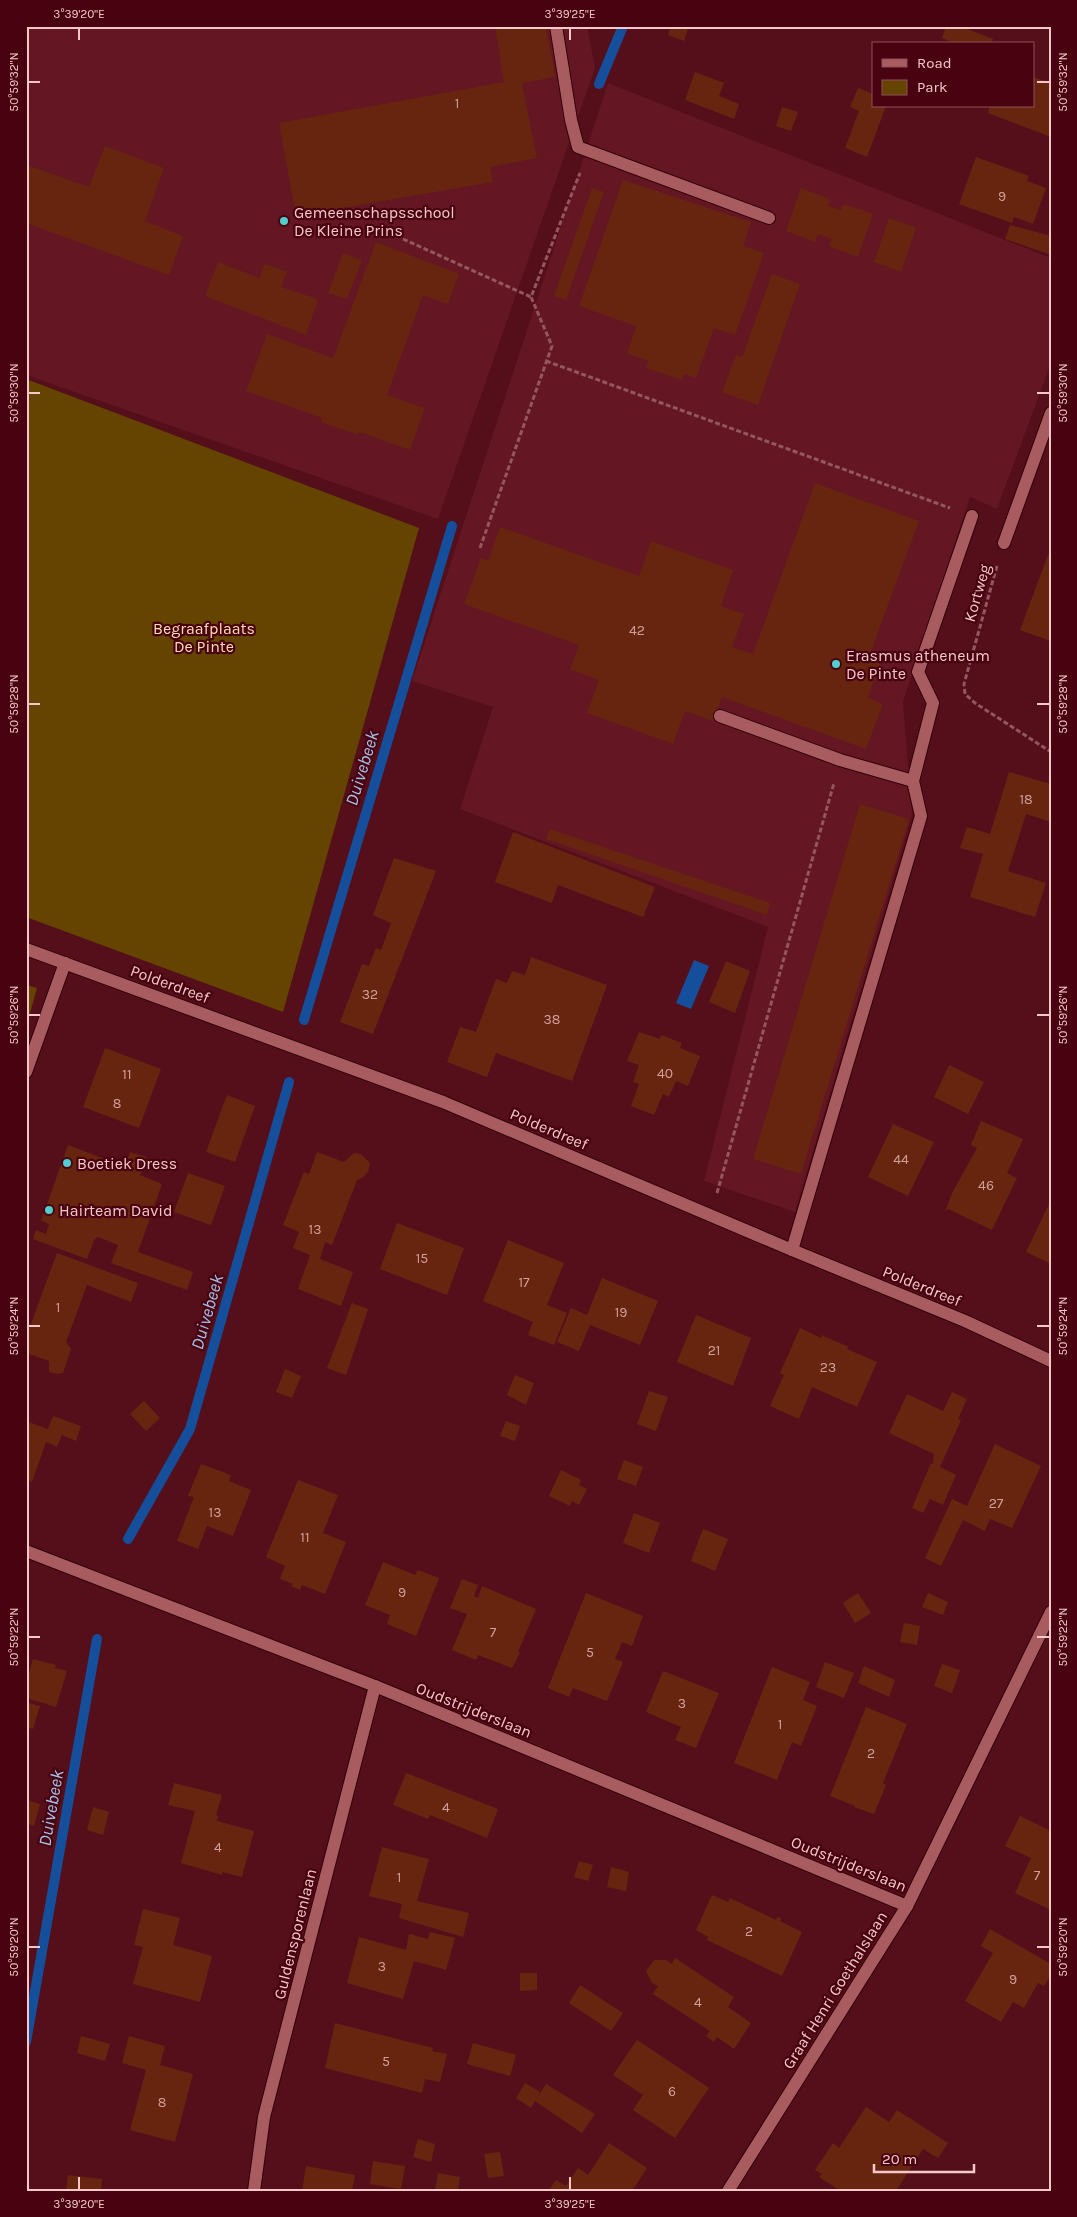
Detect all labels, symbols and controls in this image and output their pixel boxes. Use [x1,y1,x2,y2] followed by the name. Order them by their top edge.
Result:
[53,7,105,21] text: 3°39'20"E
[545,7,595,21] text: 3°39'25"E
[872,42,1034,108] legend
[7,52,21,112] text: 50°59'32"N
[1056,52,1070,112] text: 50°59'32"N
[917,54,952,72] text: Road
[917,78,947,96] text: Park
[455,95,459,112] house number: 1
[998,188,1006,205] house number: 9
[294,203,455,240] place label: Gemeenschapsschool De Kleine Prins
[278,215,290,227] marker: Gemeenschapsschool De Kleine Prins
[7,363,21,423] text: 50°59'30"N
[1056,363,1070,423] text: 50°59'30"N
[960,562,994,624] street label: Kortweg
[153,619,255,656] park label: Begraafplaats De Pinte
[629,622,645,639] house number: 42
[846,646,990,683] place label: Erasmus atheneum De Pinte
[830,658,842,670] marker: Erasmus atheneum De Pinte
[7,674,21,734] text: 50°59'28"N
[1056,674,1070,734] text: 50°59'28"N
[340,727,384,808] water label: Duivebeek
[1019,791,1033,808] house number: 18
[128,961,213,1007] street label: Polderdreef
[7,985,21,1045] text: 50°59'26"N
[1056,985,1070,1045] text: 50°59'26"N
[362,986,378,1003] house number: 32
[544,1011,560,1028] house number: 38
[657,1065,673,1082] house number: 40
[122,1066,132,1083] house number: 11
[113,1095,121,1112] house number: 8
[507,1104,591,1154] street label: Polderdreef
[893,1151,909,1168] house number: 44
[77,1154,177,1173] place label: Boetiek Dress
[61,1157,73,1169] marker: Boetiek Dress
[978,1177,994,1194] house number: 46
[59,1201,173,1220] place label: Hairteam David
[43,1204,55,1216] marker: Hairteam David
[309,1221,321,1238] house number: 13
[416,1250,428,1267] house number: 15
[880,1262,964,1310] street label: Polderdreef
[186,1271,228,1352] water label: Duivebeek
[518,1274,530,1291] house number: 17
[7,1297,21,1355] text: 50°59'24"N
[1056,1297,1070,1355] text: 50°59'24"N
[56,1299,60,1316] house number: 1
[615,1304,627,1321] house number: 19
[708,1342,720,1359] house number: 21
[820,1359,836,1376] house number: 23
[989,1495,1004,1512] house number: 27
[209,1504,221,1521] house number: 13
[300,1529,310,1546] house number: 11
[398,1584,406,1601] house number: 9
[7,1607,21,1667] text: 50°59'22"N
[1056,1607,1070,1667] text: 50°59'22"N
[490,1624,497,1641] house number: 7
[586,1644,594,1661] house number: 5
[413,1678,535,1742] street label: Oudstrijderslaan
[678,1695,686,1712] house number: 3
[778,1716,782,1733] house number: 1
[867,1745,875,1762] house number: 2
[33,1767,69,1848] water label: Duivebeek
[442,1799,450,1816] house number: 4
[788,1832,910,1896] street label: Oudstrijderslaan
[214,1839,222,1856] house number: 4
[270,1867,320,2001] street label: Guldensporenlaan
[1034,1867,1041,1884] house number: 7
[397,1869,401,1886] house number: 1
[779,1908,891,2072] street label: Graaf Henri Goethalslaan
[7,1917,21,1977] text: 50°59'20"N
[1056,1917,1070,1977] text: 50°59'20"N
[745,1923,753,1940] house number: 2
[378,1958,386,1975] house number: 3
[1009,1971,1017,1988] house number: 9
[694,1994,702,2011] house number: 4
[382,2053,390,2070] house number: 5
[668,2083,676,2100] house number: 6
[158,2094,166,2111] house number: 8
[874,2142,974,2174] scale bar
[882,2150,917,2168] text: 20 m
[53,2197,105,2211] text: 3°39'20"E
[545,2197,595,2211] text: 3°39'25"E

